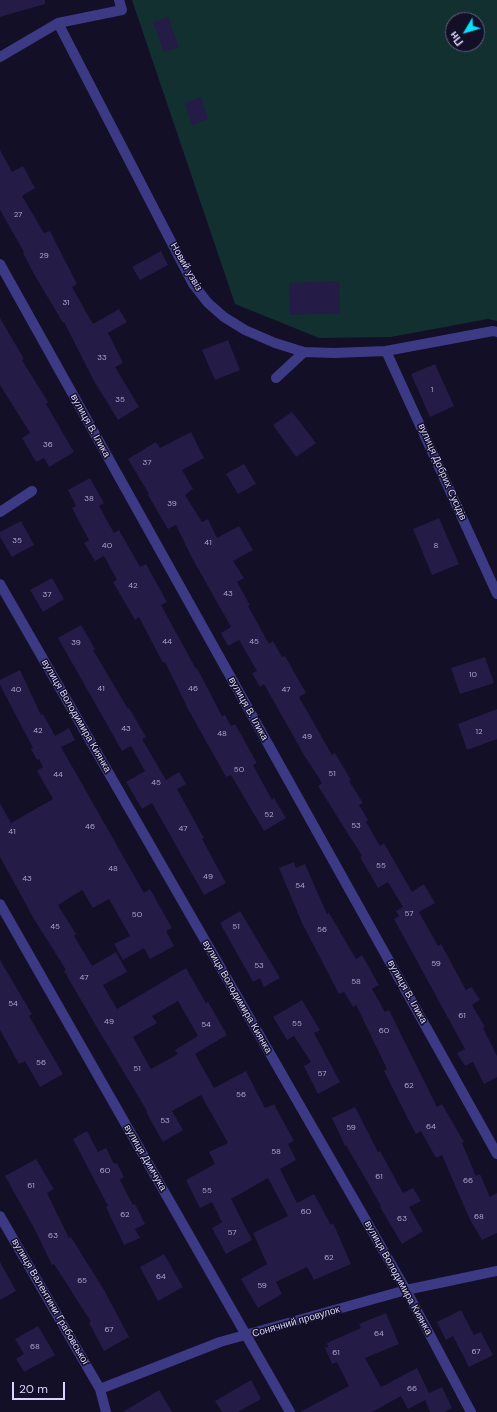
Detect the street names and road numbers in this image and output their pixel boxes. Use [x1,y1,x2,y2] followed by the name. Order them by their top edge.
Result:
[167,241,205,293] street label: Новий узвіз
[68,392,112,460] street label: вулиця В. Ілика
[415,422,469,522] street label: вулиця Добрих Сусідів
[39,657,113,775] street label: вулиця Володимира Киянка
[226,675,270,743] street label: вулиця В. Ілика
[200,938,274,1056] street label: вулиця Володимира Киянка
[385,958,429,1026] street label: вулиця В. Ілика
[121,1123,169,1193] street label: вулиця Димчука
[362,1219,434,1337] street label: вулиця Володимира Киянка
[9,1237,91,1367] street label: вулиця Валентини Грабовської
[251,1304,341,1340] street label: Сонячний провулок

